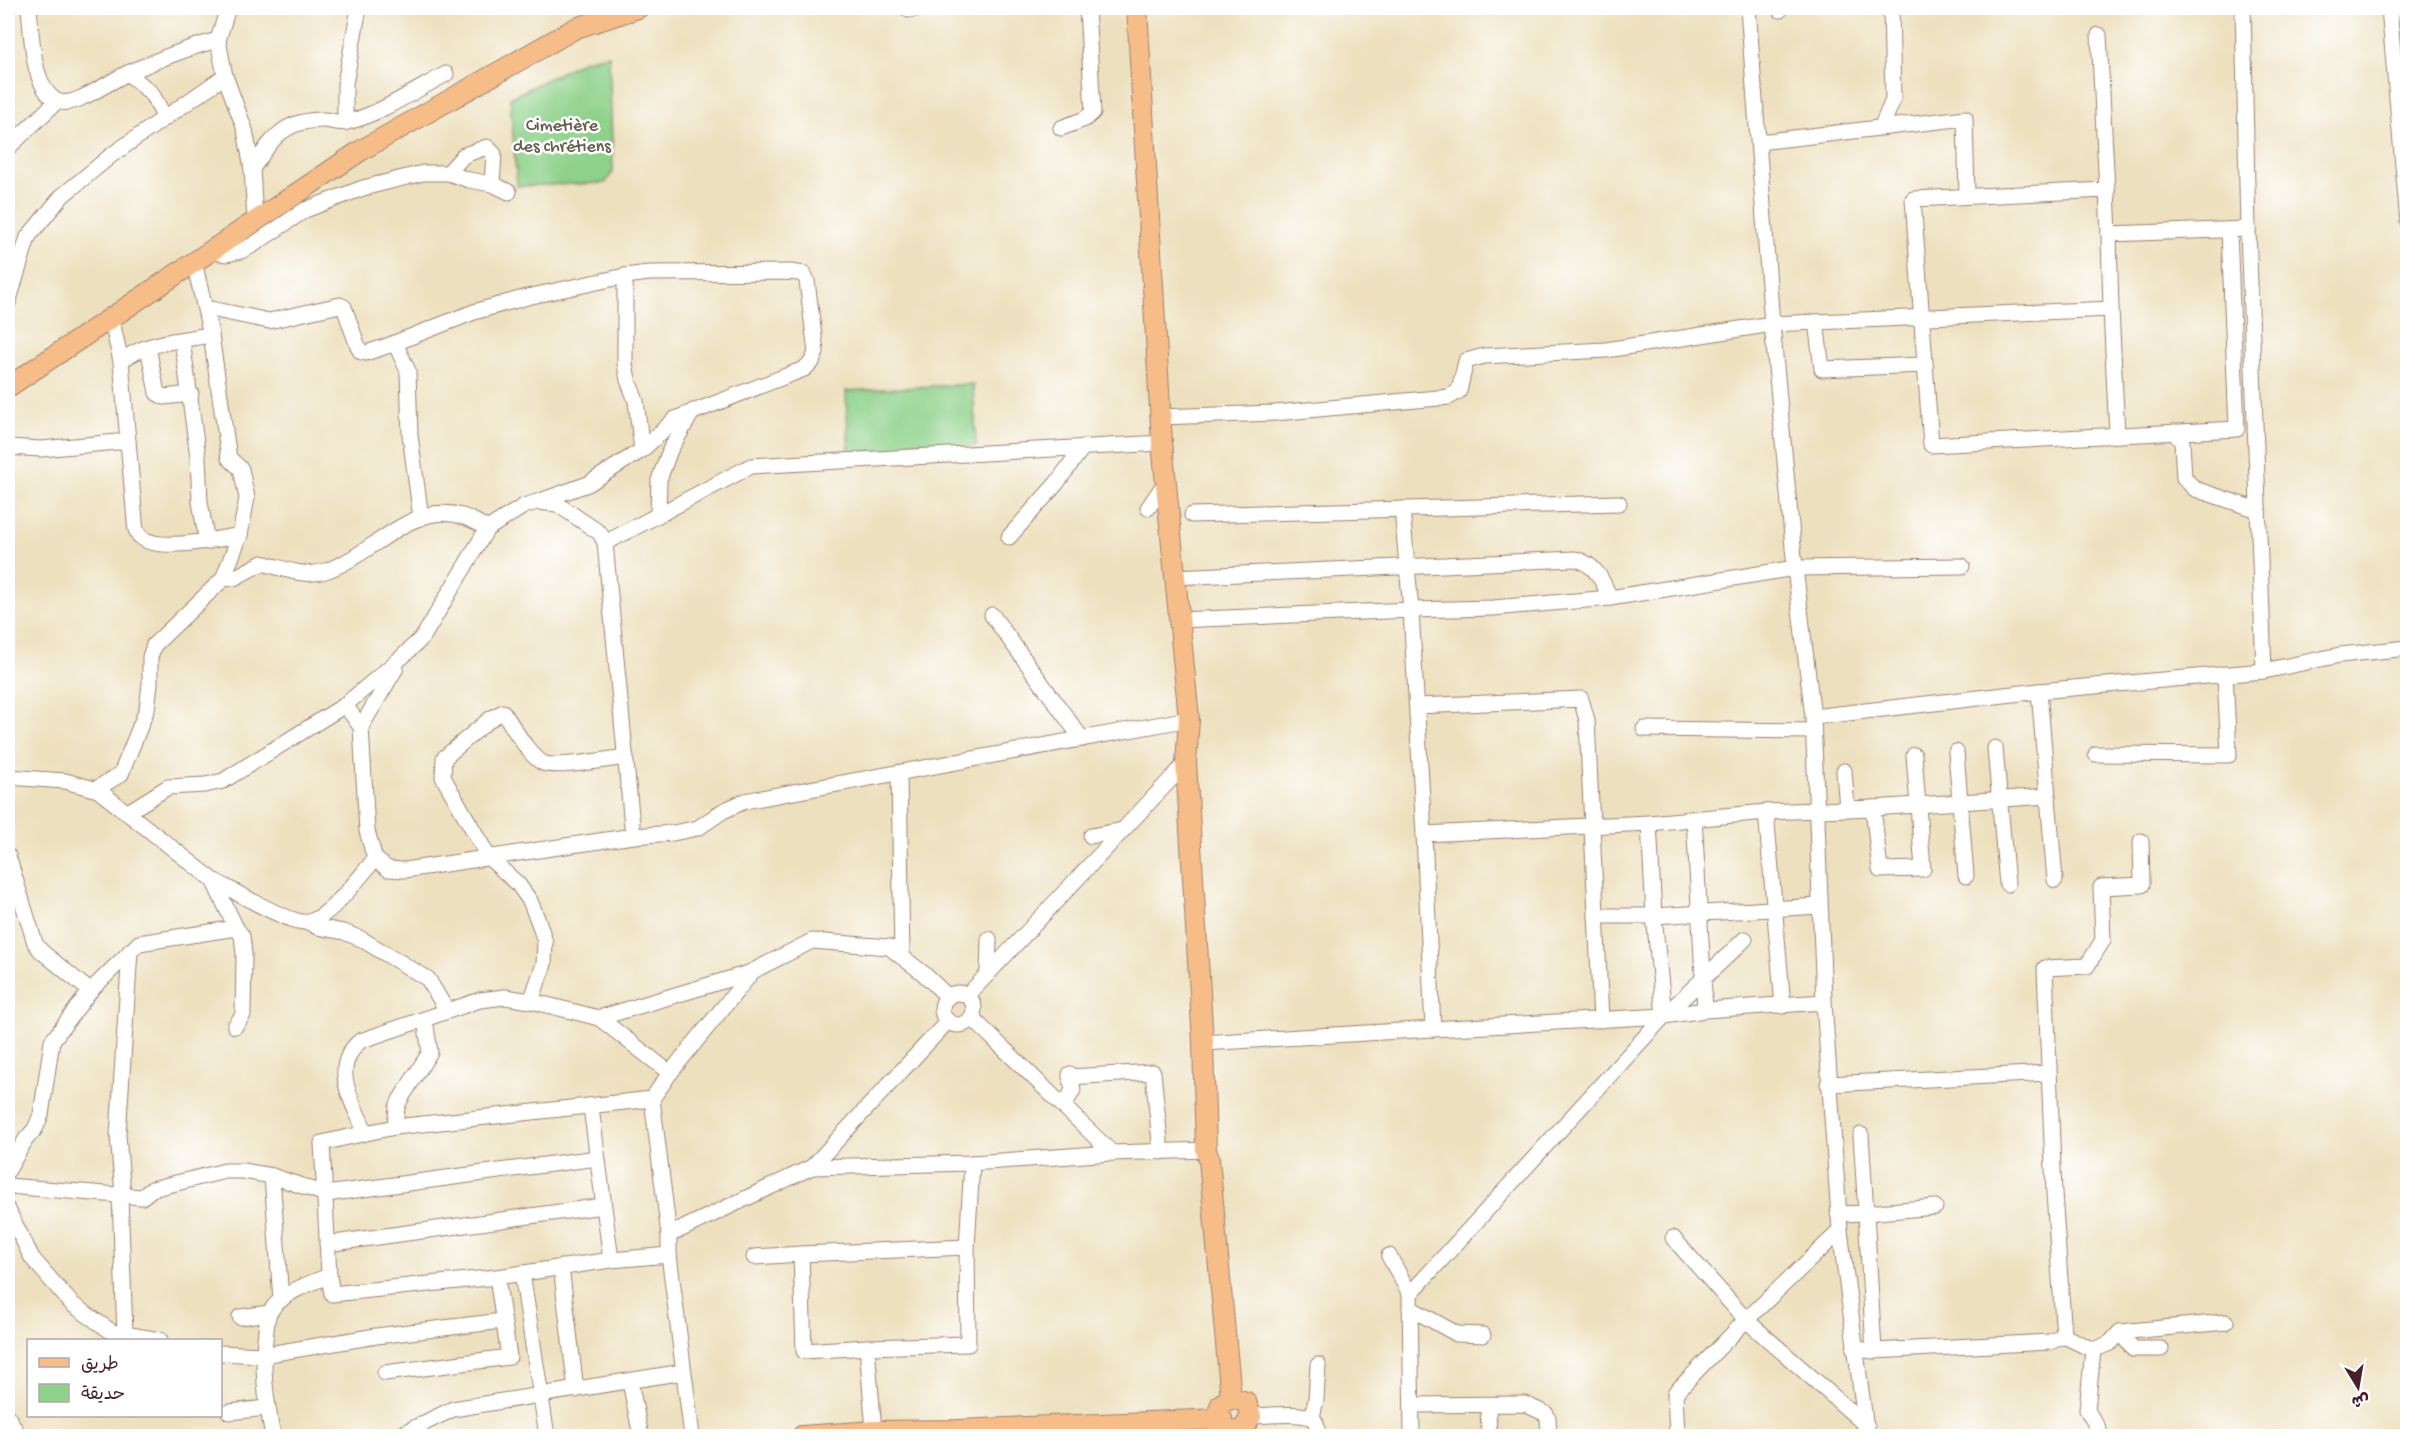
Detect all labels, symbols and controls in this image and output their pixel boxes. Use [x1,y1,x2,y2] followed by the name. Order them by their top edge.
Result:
[513,116,612,158] park label: Cimetière des chrétiens
[27,1339,222,1417] legend
[81,1355,119,1376] text: طريق
[2328,1357,2388,1417] north arrow
[81,1385,125,1406] text: حديقة
[2350,1387,2371,1409] text: ش

